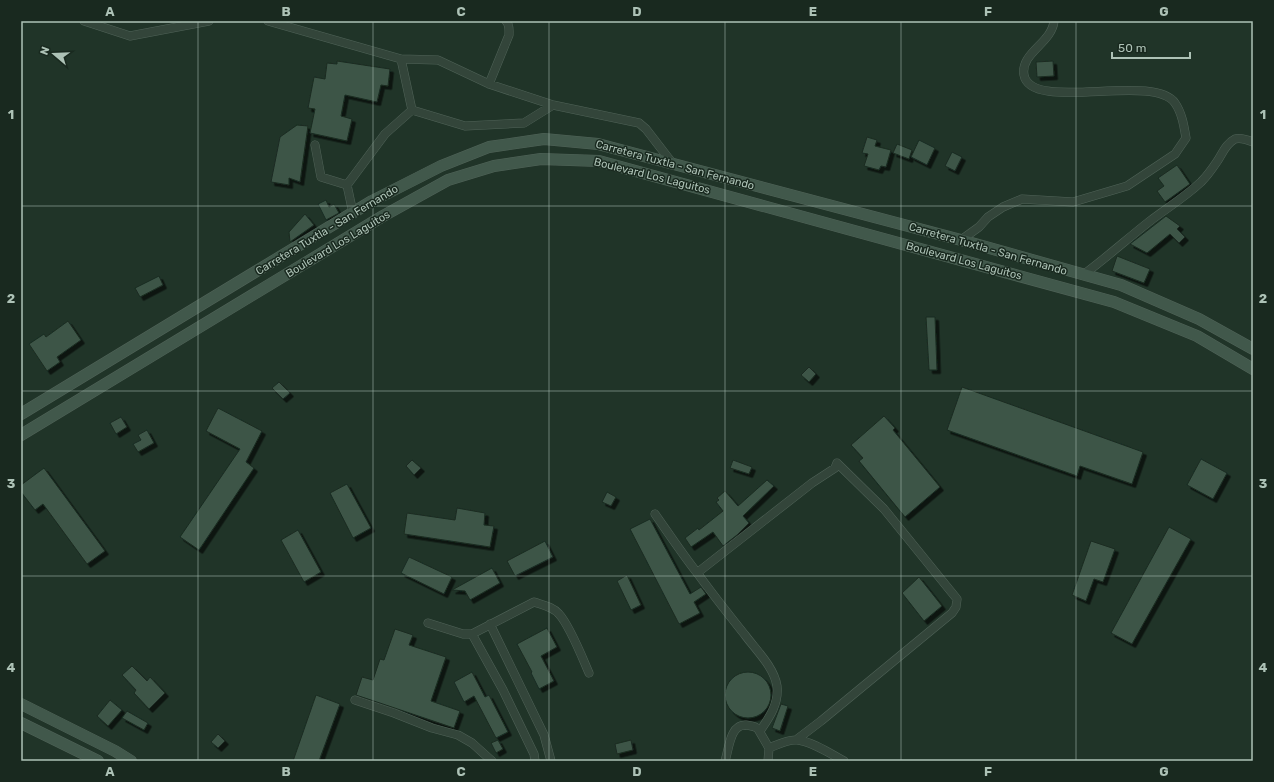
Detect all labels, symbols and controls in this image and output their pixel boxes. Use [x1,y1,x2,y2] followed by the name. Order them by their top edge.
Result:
[105,4,115,19] text: A
[281,4,291,19] text: B
[456,4,466,19] text: C
[632,4,642,19] text: D
[809,4,817,19] text: E
[984,4,992,19] text: F
[1159,4,1169,19] text: G
[34,34,74,74] north arrow
[1112,34,1190,60] scale bar
[1118,41,1146,55] text: 50 m
[38,45,52,57] text: N
[8,107,14,122] text: 1
[1260,107,1266,122] text: 1
[594,138,756,192] street label: Carretera Tuxtla - San Fernando
[593,155,712,197] street label: Boulevard Los Laguitos
[253,182,401,278] street label: Carretera Tuxtla - San Fernando
[284,208,393,280] street label: Boulevard Los Laguitos
[907,220,1069,278] street label: Carretera Tuxtla - San Fernando
[905,239,1024,283] street label: Boulevard Los Laguitos
[7,291,15,306] text: 2
[1259,291,1267,306] text: 2
[7,476,16,491] text: 3
[1259,476,1268,491] text: 3
[7,660,16,675] text: 4
[1259,660,1268,675] text: 4
[105,764,115,779] text: A
[281,764,291,779] text: B
[456,764,466,779] text: C
[632,764,642,779] text: D
[809,764,817,779] text: E
[984,764,992,779] text: F
[1159,764,1169,779] text: G

